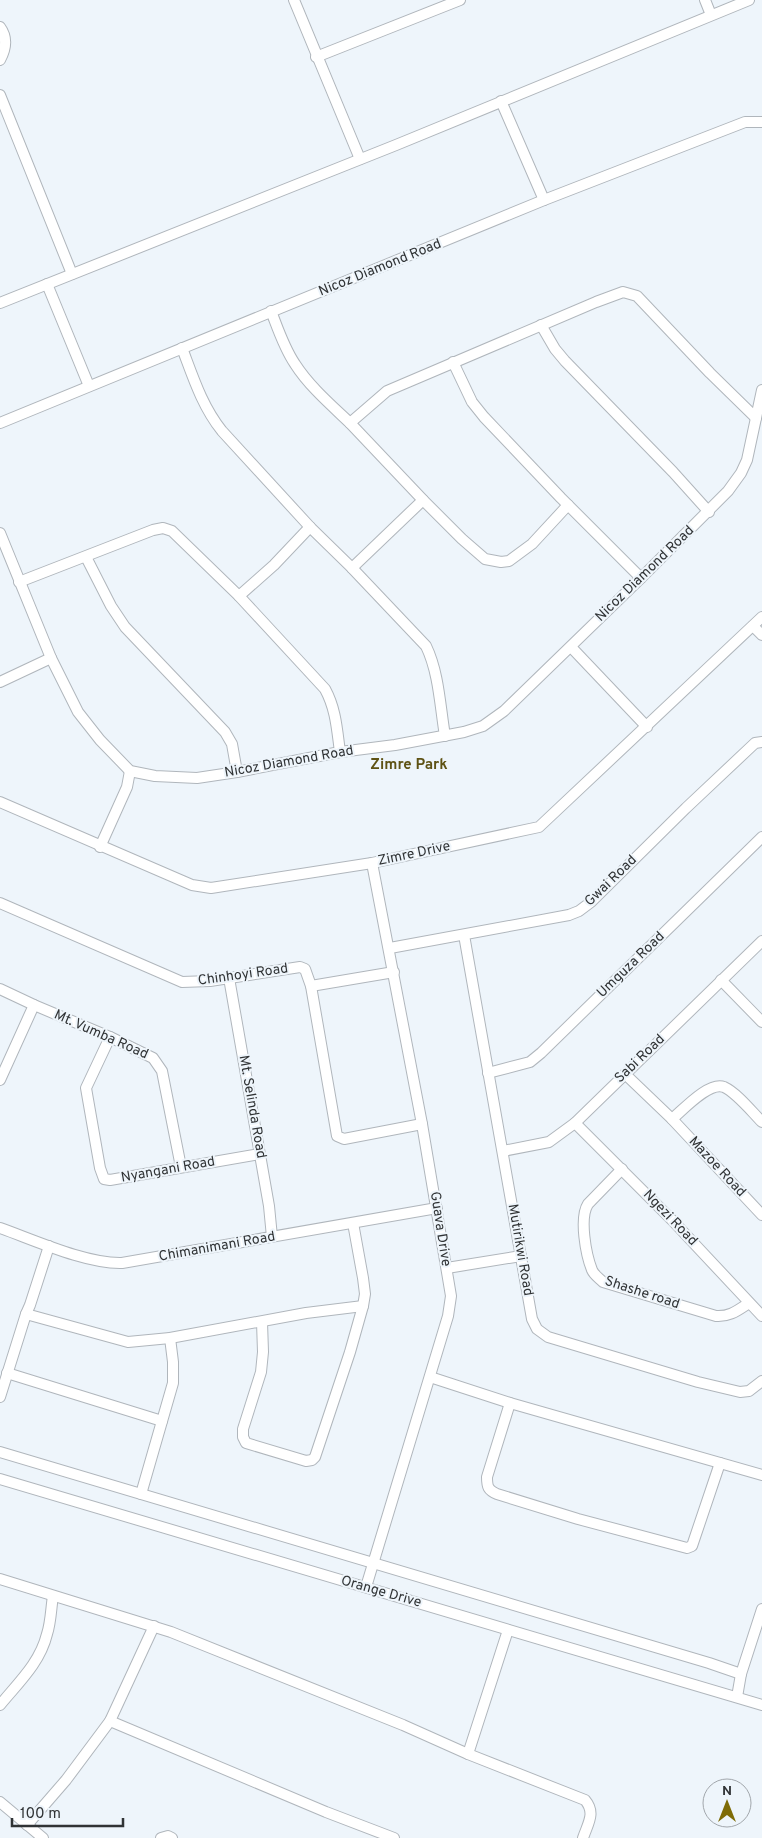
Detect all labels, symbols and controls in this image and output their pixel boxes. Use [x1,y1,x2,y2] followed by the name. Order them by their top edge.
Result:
[316,236,444,300] street label: Nicoz Diamond Road
[592,522,698,626] street label: Nicoz Diamond Road
[223,742,355,782] street label: Nicoz Diamond Road
[370,756,448,775] district label: Zimre Park
[376,838,452,870] street label: Zimre Drive
[581,852,641,910] street label: Gwai Road
[594,928,668,1002] street label: Umguza Road
[197,960,289,990] street label: Chinhoyi Road
[51,1007,151,1063] street label: Mt. Vumba Road
[611,1031,669,1087] street label: Sabi Road
[235,1054,269,1160] street label: Mt. Selinda Road
[685,1133,749,1201] street label: Mazoe Road
[120,1153,216,1187] street label: Nyangani Road
[639,1186,701,1250] street label: Ngezi Road
[426,1190,454,1268] street label: Guava Drive
[504,1203,536,1297] street label: Mutirikwi Road
[157,1228,277,1266] street label: Chimanimani Road
[602,1273,682,1313] street label: Shashe road
[339,1572,423,1612] street label: Orange Drive
[702,1778,752,1828] north arrow
[722,1783,732,1800] text: N
[12,1796,124,1828] scale bar
[20,1805,61,1824] text: 100 m

